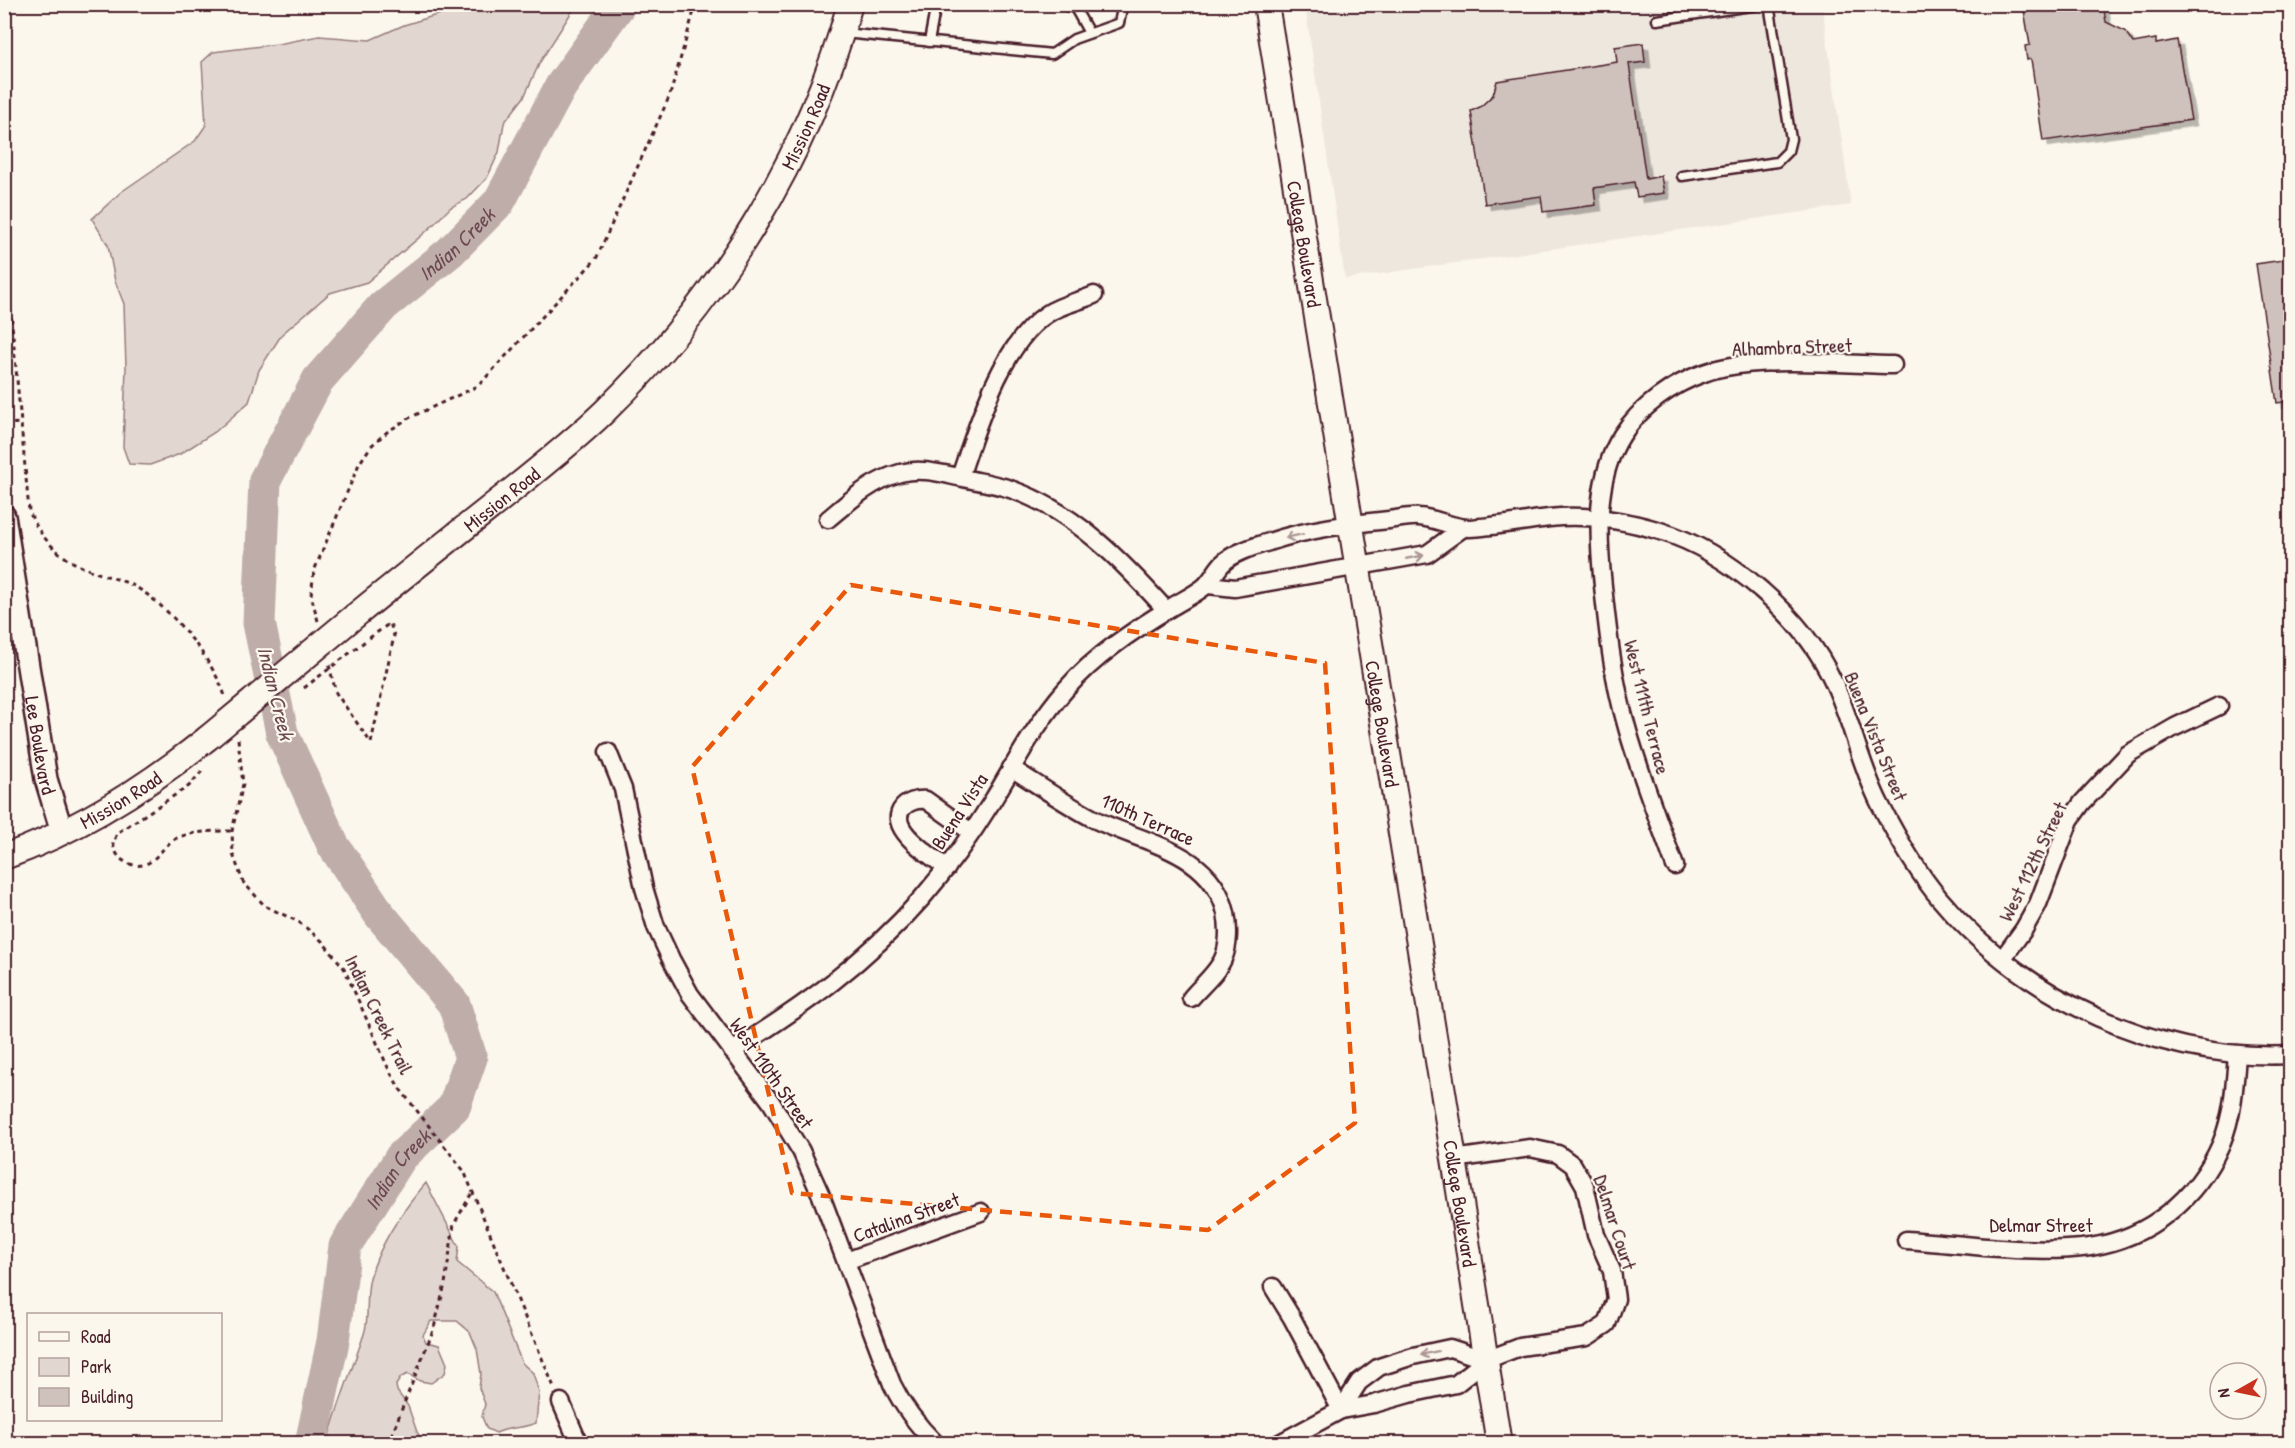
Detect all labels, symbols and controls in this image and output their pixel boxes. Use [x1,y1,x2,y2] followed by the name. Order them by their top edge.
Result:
[774,80,836,174] street label: Mission Road
[1281,179,1329,309] street label: College Boulevard
[412,199,502,287] water label: Indian Creek
[1732,330,1853,362] street label: Alhambra Street
[457,460,545,537] street label: Mission Road
[1285,531,1304,542] one-way arrow
[1404,551,1424,562] one-way arrow
[1618,637,1678,777] street label: West 111th Terrace
[250,643,302,745] water label: Indian Creek
[1360,658,1407,789] street label: College Boulevard
[1839,667,1916,806] street label: Buena Vista Street
[19,694,63,798] street label: Lee Boulevard
[75,764,166,835] street label: Mission Road
[924,768,994,854] street label: Buena Vista
[1097,786,1199,852] street label: 110th Terrace
[1991,796,2073,925] street label: West 112th Street
[339,950,421,1079] street label: Indian Creek Trail
[724,1012,821,1135] street label: West 110th Street
[357,1121,438,1215] water label: Indian Creek
[1438,1138,1484,1269] street label: College Boulevard
[1588,1171,1644,1274] street label: Delmar Court
[849,1185,964,1249] street label: Catalina Street
[1989,1211,2094,1238] street label: Delmar Street
[27,1313,222,1421] legend
[81,1324,111,1349] text: Road
[1420,1347,1439,1359] one-way arrow
[81,1354,112,1379] text: Park
[2208,1361,2268,1421] north arrow
[81,1384,133,1409] text: Building
[2212,1387,2235,1399] text: N

